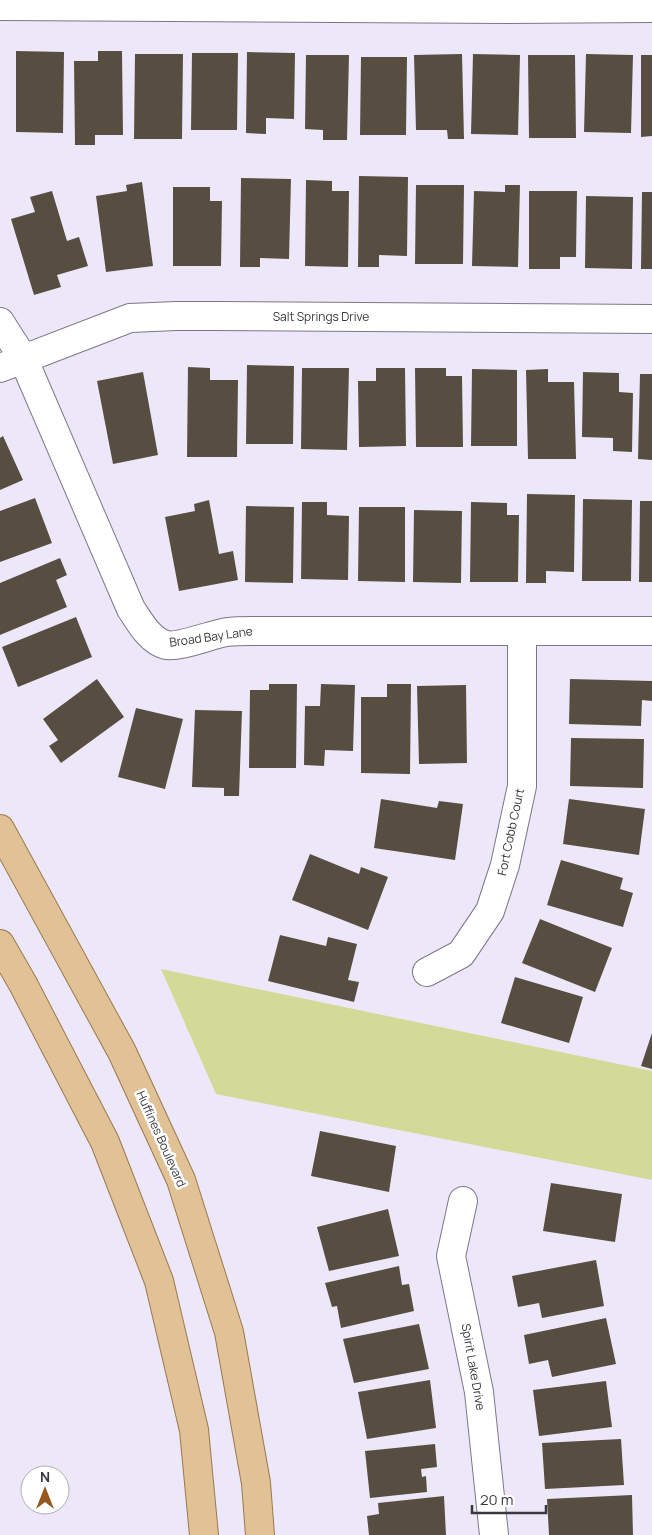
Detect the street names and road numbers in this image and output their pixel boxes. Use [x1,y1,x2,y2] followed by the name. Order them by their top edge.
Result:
[273,308,369,325] street label: Salt Springs Drive
[168,622,254,651] street label: Broad Bay Lane
[493,787,528,877] street label: Fort Cobb Court
[133,1088,190,1190] street label: Huffines Boulevard
[458,1322,489,1412] street label: Spirit Lake Drive

